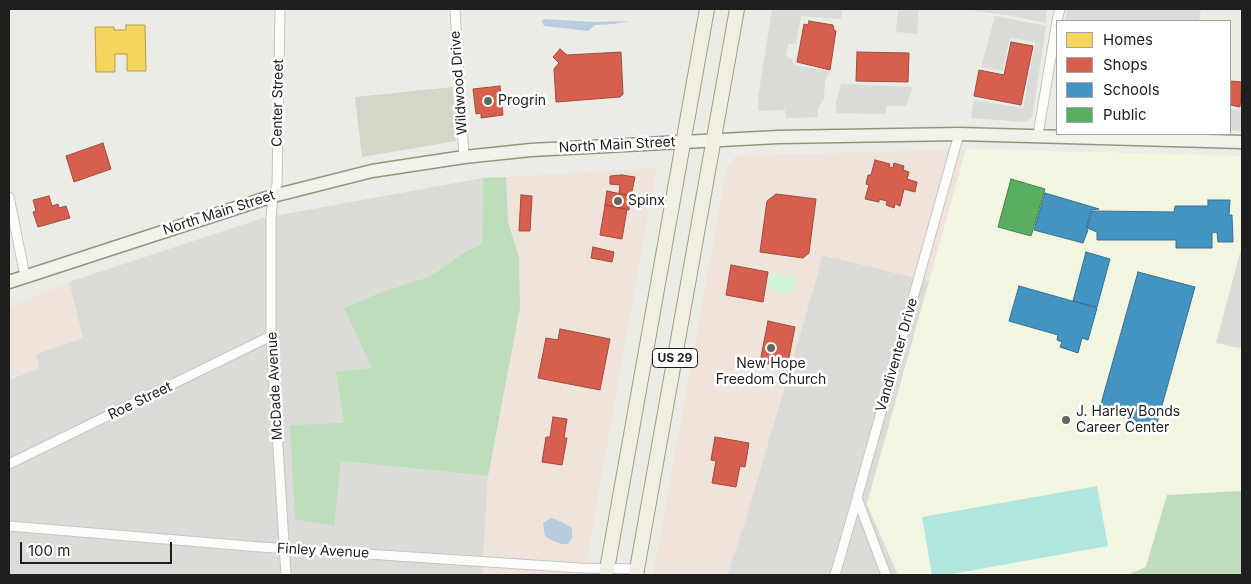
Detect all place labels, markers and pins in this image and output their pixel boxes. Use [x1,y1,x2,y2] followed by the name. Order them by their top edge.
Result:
[498,93,546,109] place label: Progrin
[482,95,494,107] marker: Progrin
[628,193,665,209] place label: Spinx
[612,195,624,207] marker: Spinx
[765,342,777,354] marker: New Hope Freedom Church
[716,356,826,388] place label: New Hope Freedom Church
[1076,404,1180,437] place label: J. Harley Bonds Career Center
[1060,414,1072,426] marker: J. Harley Bonds Career Center

